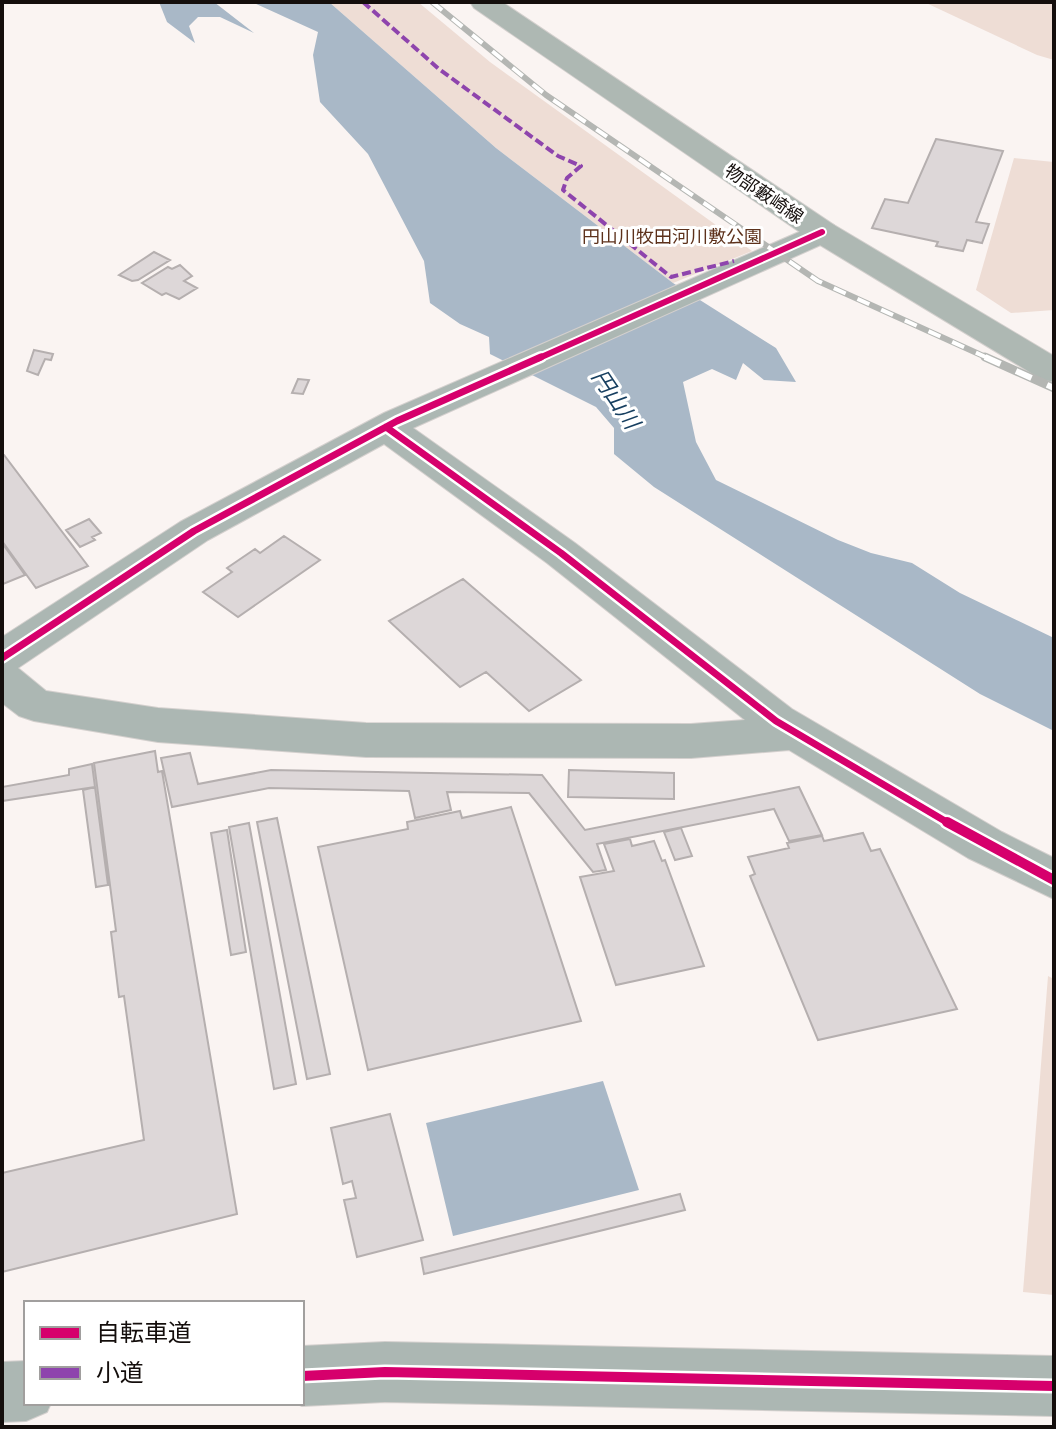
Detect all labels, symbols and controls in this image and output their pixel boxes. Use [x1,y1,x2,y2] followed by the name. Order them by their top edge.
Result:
[721,160,807,227] street label: 物部藪崎線
[582,226,762,247] park label: 円山川牧田河川敷公園
[587,364,646,435] water label: 円山川
[24,1301,304,1405] legend
[96,1318,192,1346] text: 自転車道
[96,1358,144,1386] text: 小道

